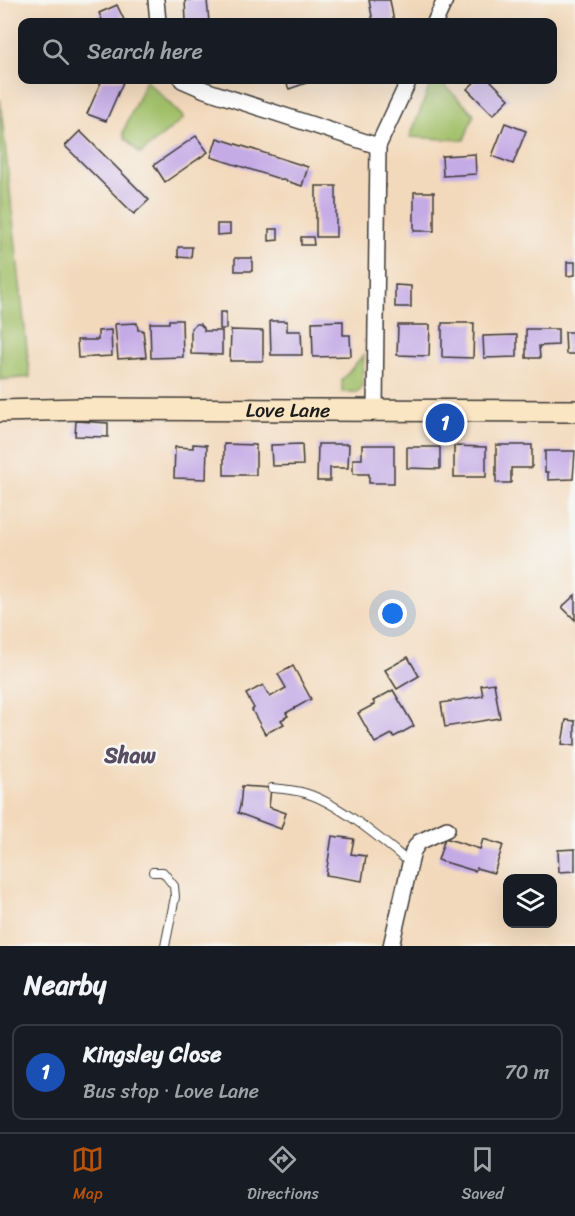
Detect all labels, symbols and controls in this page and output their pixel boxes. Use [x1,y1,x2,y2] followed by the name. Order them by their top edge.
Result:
[18,18,557,84] search box
[87,32,203,71] text: Search here
[39,35,72,68] icon: search
[246,392,330,428] street label: Love Lane
[426,400,464,446] pin: 1
[378,599,407,628] your location
[103,736,157,775] district label: Shaw
[503,874,557,928] map controls
[503,874,557,928] button: layers
[24,962,106,1008] text: Nearby
[83,1035,221,1074] text: Kingsley Close
[41,1055,50,1090] text: 1
[504,1055,549,1090] text: 70 m
[83,1074,259,1109] text: Bus stop · Love Lane
[71,1143,104,1208] tab: Map
[247,1143,319,1208] tab: Directions
[461,1143,504,1208] tab: Saved

